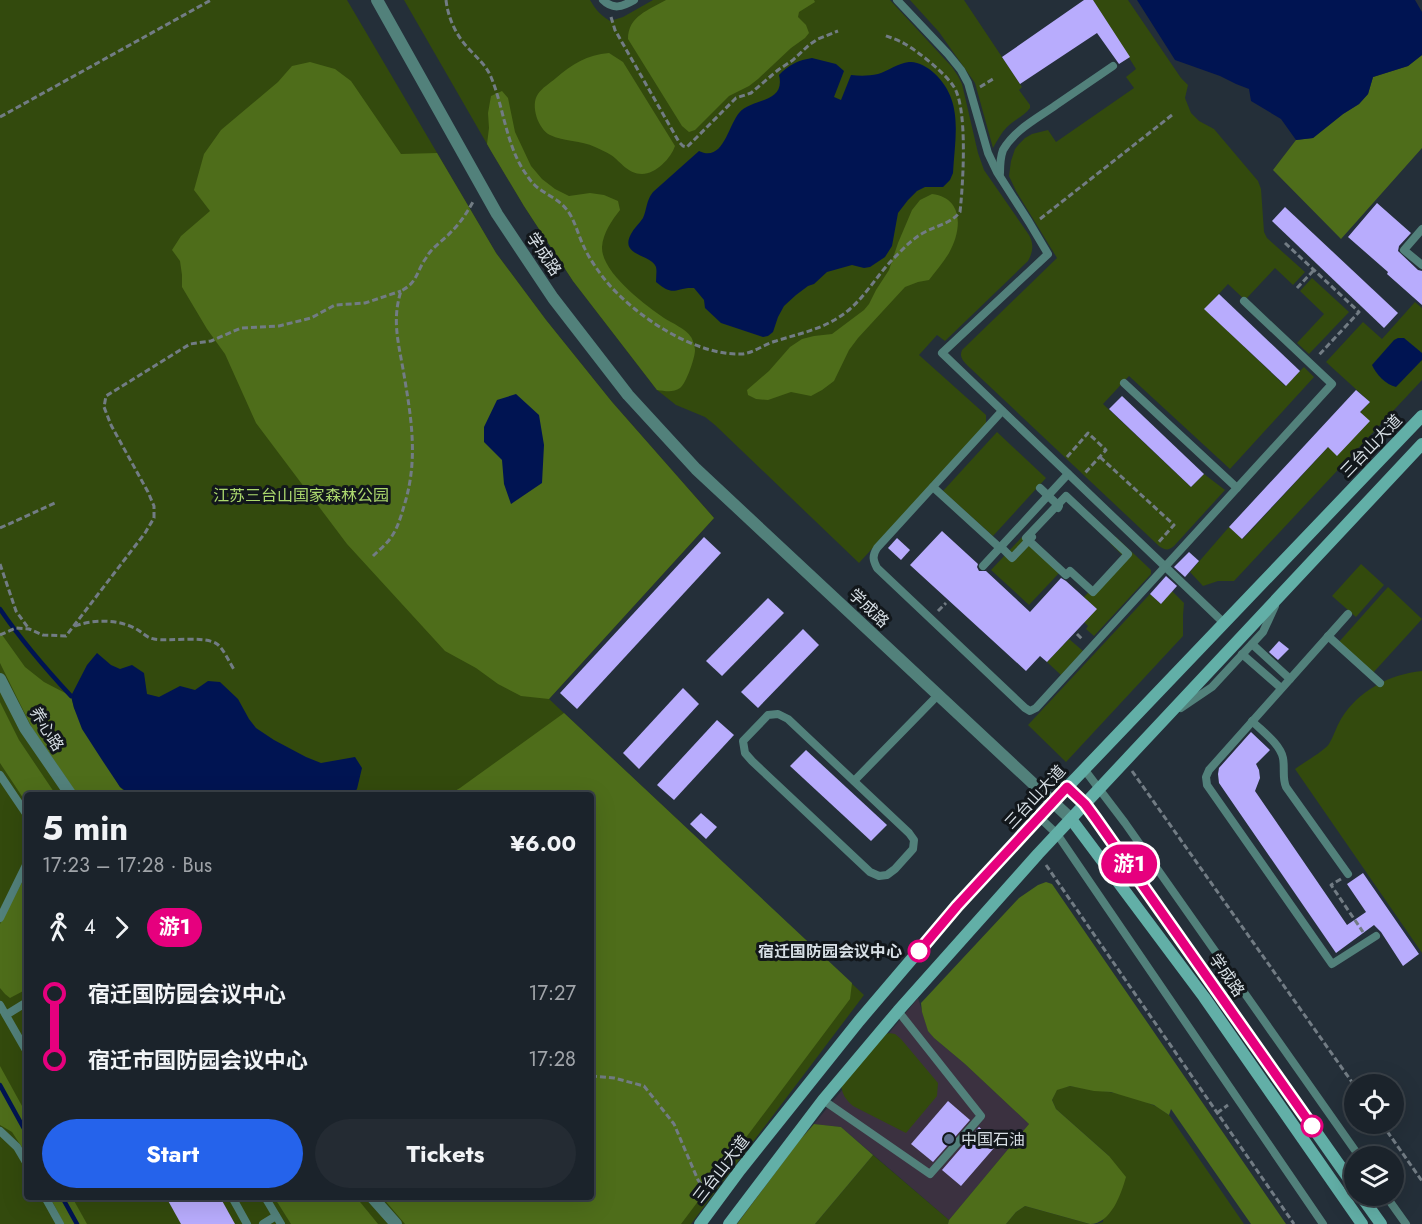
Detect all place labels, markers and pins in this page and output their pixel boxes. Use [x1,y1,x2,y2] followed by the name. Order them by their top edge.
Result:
[758,940,902,963] place label: 宿迁国防园会议中心
[908,940,930,962] marker: 宿迁国防园会议中心
[1301,1115,1323,1137] unlabelled marker
[961,1128,1025,1151] place label: 中国石油
[942,1132,956,1146] marker: 中国石油

